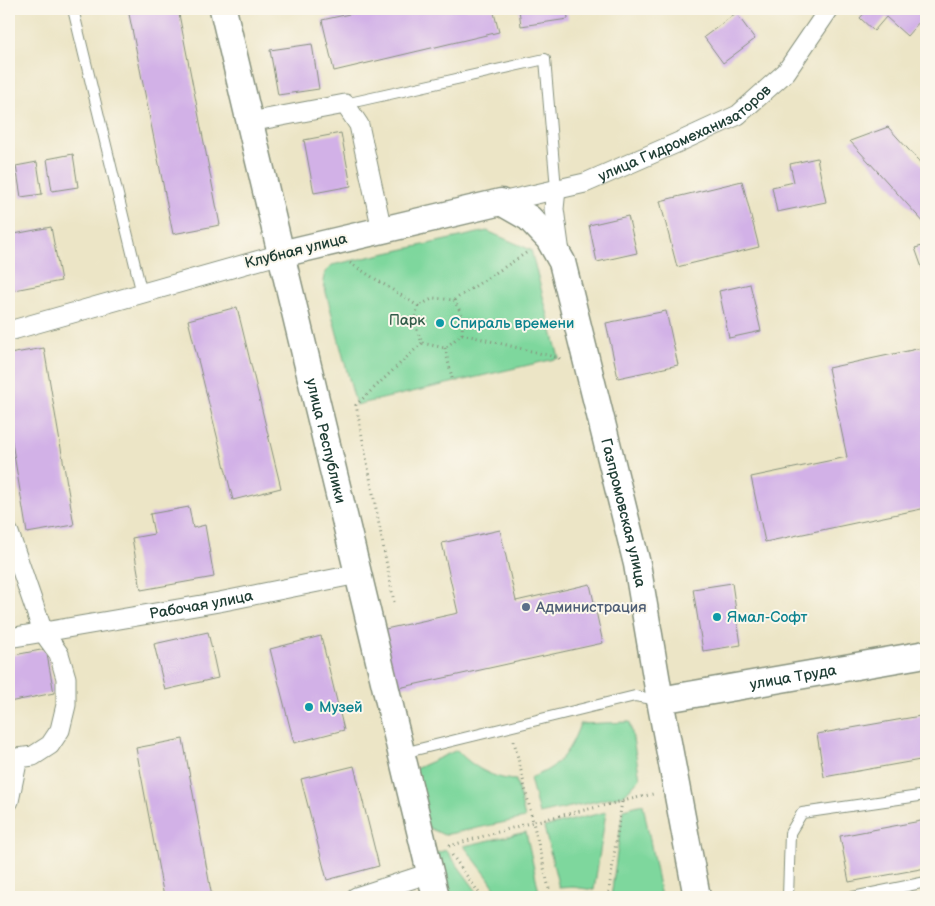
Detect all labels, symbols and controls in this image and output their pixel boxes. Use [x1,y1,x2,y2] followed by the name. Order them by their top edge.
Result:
[595,80,775,186] street label: улица Гидромеханизаторов
[243,229,349,273] street label: Клубная улица
[389,311,425,330] park label: Парк
[450,314,574,333] place label: Спираль времени
[434,317,446,329] marker: Спираль времени
[302,376,350,505] street label: улица Республики
[597,436,650,589] street label: Газпромовская улица
[148,586,255,623] street label: Рабочая улица
[535,598,647,617] place label: Администрация
[520,601,532,613] marker: Администрация
[727,608,808,627] place label: Ямал-Софт
[711,611,723,623] marker: Ямал-Софт
[748,660,838,694] street label: улица Труда
[319,698,363,717] place label: Музей
[303,701,315,713] marker: Музей

